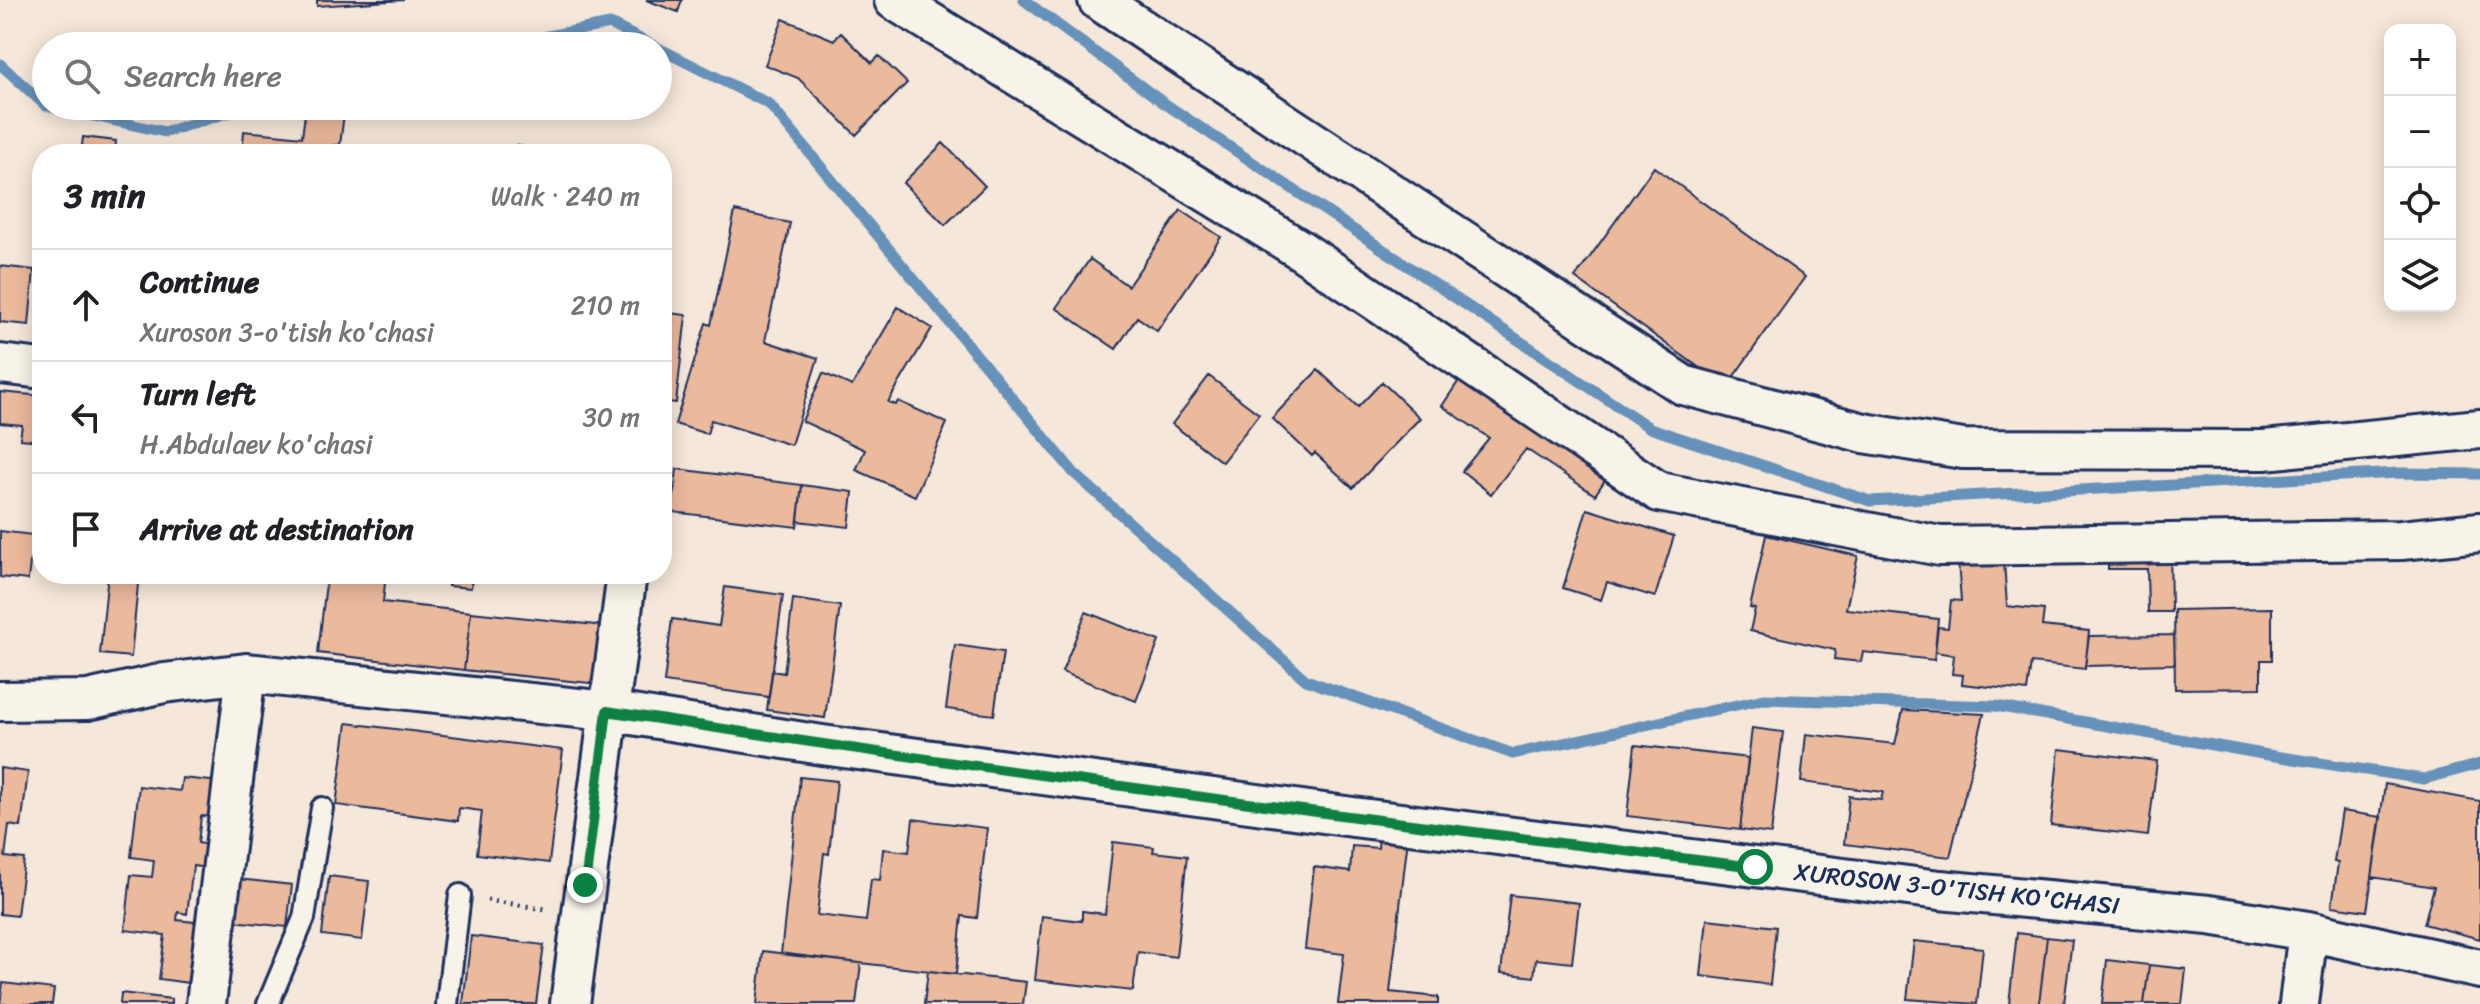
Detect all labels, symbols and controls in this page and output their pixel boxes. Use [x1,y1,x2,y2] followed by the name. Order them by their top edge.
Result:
[2384,24,2456,312] map controls
[2384,24,2456,96] button: +
[32,32,672,120] search box
[124,49,282,103] text: Search here
[60,54,104,98] icon: search
[2384,96,2456,168] button: −
[64,166,145,226] text: 3 min
[2384,168,2456,240] button: locate
[491,173,640,219] text: Walk · 240 m
[2384,240,2456,312] button: layers
[140,255,259,309] text: Continue
[571,282,640,328] text: 210 m
[64,283,108,327] icon: ahead
[140,309,434,355] text: Xuroson 3-o'tish ko'chasi
[140,367,256,421] text: Turn left
[583,394,640,440] text: 30 m
[64,395,108,439] icon: left
[140,421,373,467] text: H.Abdulaev ko'chasi
[140,502,414,556] text: Arrive at destination
[64,507,108,551] icon: arrive
[1737,849,1773,885] route start
[1791,851,2122,927] street label: XUROSON 3-O'TISH KO'CHASI
[567,867,603,903] route end

